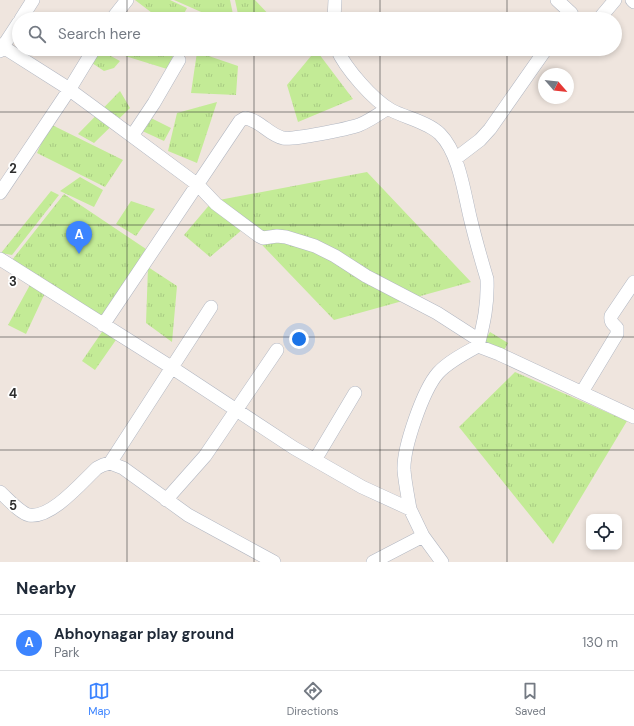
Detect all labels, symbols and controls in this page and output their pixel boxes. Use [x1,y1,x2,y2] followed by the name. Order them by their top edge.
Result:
[12,12,622,56] search box
[26,23,48,45] icon: search
[58,24,141,44] text: Search here
[538,68,574,104] north arrow
[9,160,17,177] text: 2
[66,221,92,254] pin: A
[9,273,17,290] text: 3
[289,329,309,349] your location
[9,385,17,402] text: 4
[9,497,17,514] text: 5
[586,514,622,550] map controls
[586,514,622,550] button: locate
[16,577,76,599] text: Nearby
[54,624,234,644] text: Abhoynagar play ground
[24,634,34,651] text: A
[582,634,618,651] text: 130 m
[54,644,80,661] text: Park
[88,680,110,718] tab: Map
[287,680,339,718] tab: Directions
[515,680,546,718] tab: Saved

